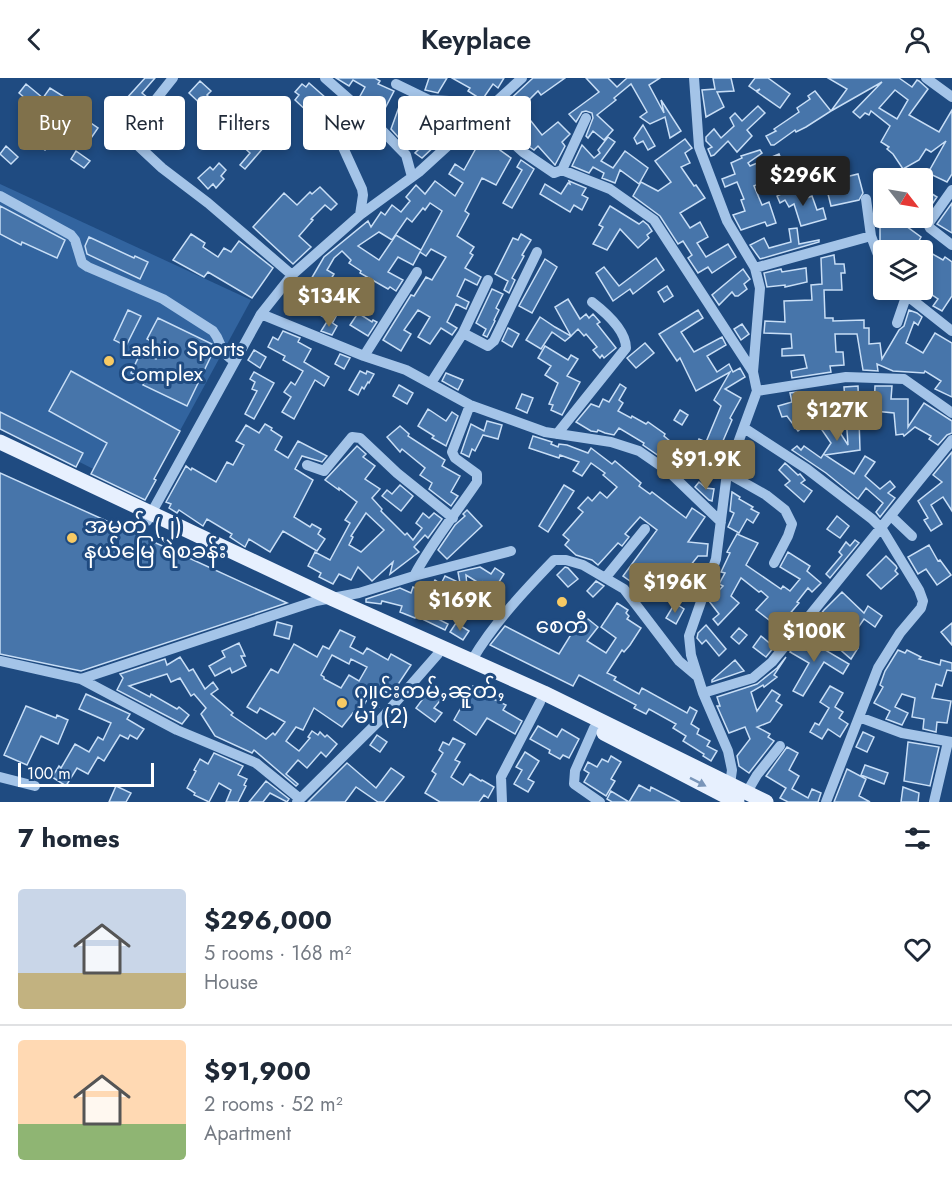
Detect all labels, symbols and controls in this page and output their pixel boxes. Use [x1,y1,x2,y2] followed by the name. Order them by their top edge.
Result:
[421,20,531,59] text: Keyplace
[18,23,51,56] icon: back
[901,23,934,56] icon: person
[18,96,92,150] chip: Buy
[104,96,185,150] chip: Rent
[197,96,291,150] chip: Filters
[303,96,386,150] chip: New
[398,96,531,150] chip: Apartment
[761,156,845,207] pin: $296K
[770,161,836,190] text: $296K
[873,168,933,228] north arrow
[873,168,933,300] map controls
[873,240,933,300] button: layers
[287,277,371,328] pin: $134K
[298,282,360,311] text: $134K
[121,332,245,389] place label: Lashio Sports Complex
[102,354,116,368] marker: Lashio Sports Complex
[795,391,879,442] pin: $127K
[806,396,868,425] text: $127K
[657,440,755,491] pin: $91.9K
[671,445,741,474] text: $91.9K
[84,509,226,568] place label: အမှတ် (၂) နယ်မြေ ရဲစခန်း
[65,531,79,545] marker: အမှတ် (၂) နယ်မြေ ရဲစခန်း
[633,563,717,614] pin: $196K
[643,568,707,597] text: $196K
[418,581,502,632] pin: $169K
[428,586,492,615] text: $169K
[555,595,569,609] marker: စေတီ
[535,609,589,641] place label: စေတီ
[772,612,856,663] pin: $100K
[782,617,846,646] text: $100K
[354,674,505,731] place label: ႁူင်းတမ်ႇၼူတ်ႇ မၢႆ (2)
[335,696,349,710] marker: ႁူင်းတမ်ႇၼူတ်ႇ မၢႆ (2)
[18,760,154,788] scale bar
[27,762,71,785] text: 100 m
[690,778,707,787] one-way arrow
[18,819,120,857] text: 7 homes
[901,822,934,855] icon: filters
[204,901,332,939] text: $296,000
[66,913,138,985] icon: home
[901,933,934,966] icon: heart
[204,939,351,968] text: 5 rooms · 168 m²
[204,968,258,997] text: House
[204,1052,311,1090] text: $91,900
[66,1064,138,1136] icon: home
[901,1084,934,1117] icon: heart
[204,1090,343,1119] text: 2 rooms · 52 m²
[204,1119,291,1148] text: Apartment

